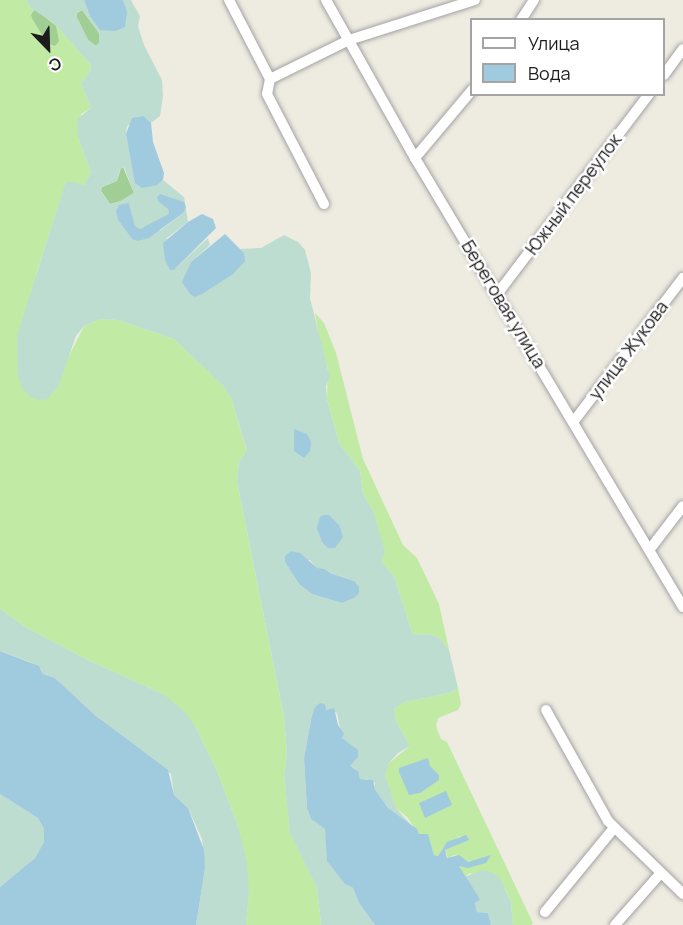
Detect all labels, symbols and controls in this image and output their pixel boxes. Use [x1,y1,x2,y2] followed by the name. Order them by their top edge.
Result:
[18,18,78,78] north arrow
[470,18,665,96] legend
[528,31,580,55] text: Улица
[45,52,65,77] text: С
[528,61,570,85] text: Вода
[520,129,626,259] street label: Южный переулок
[457,236,551,372] street label: Береговая улица
[584,296,672,404] street label: улица Жукова

